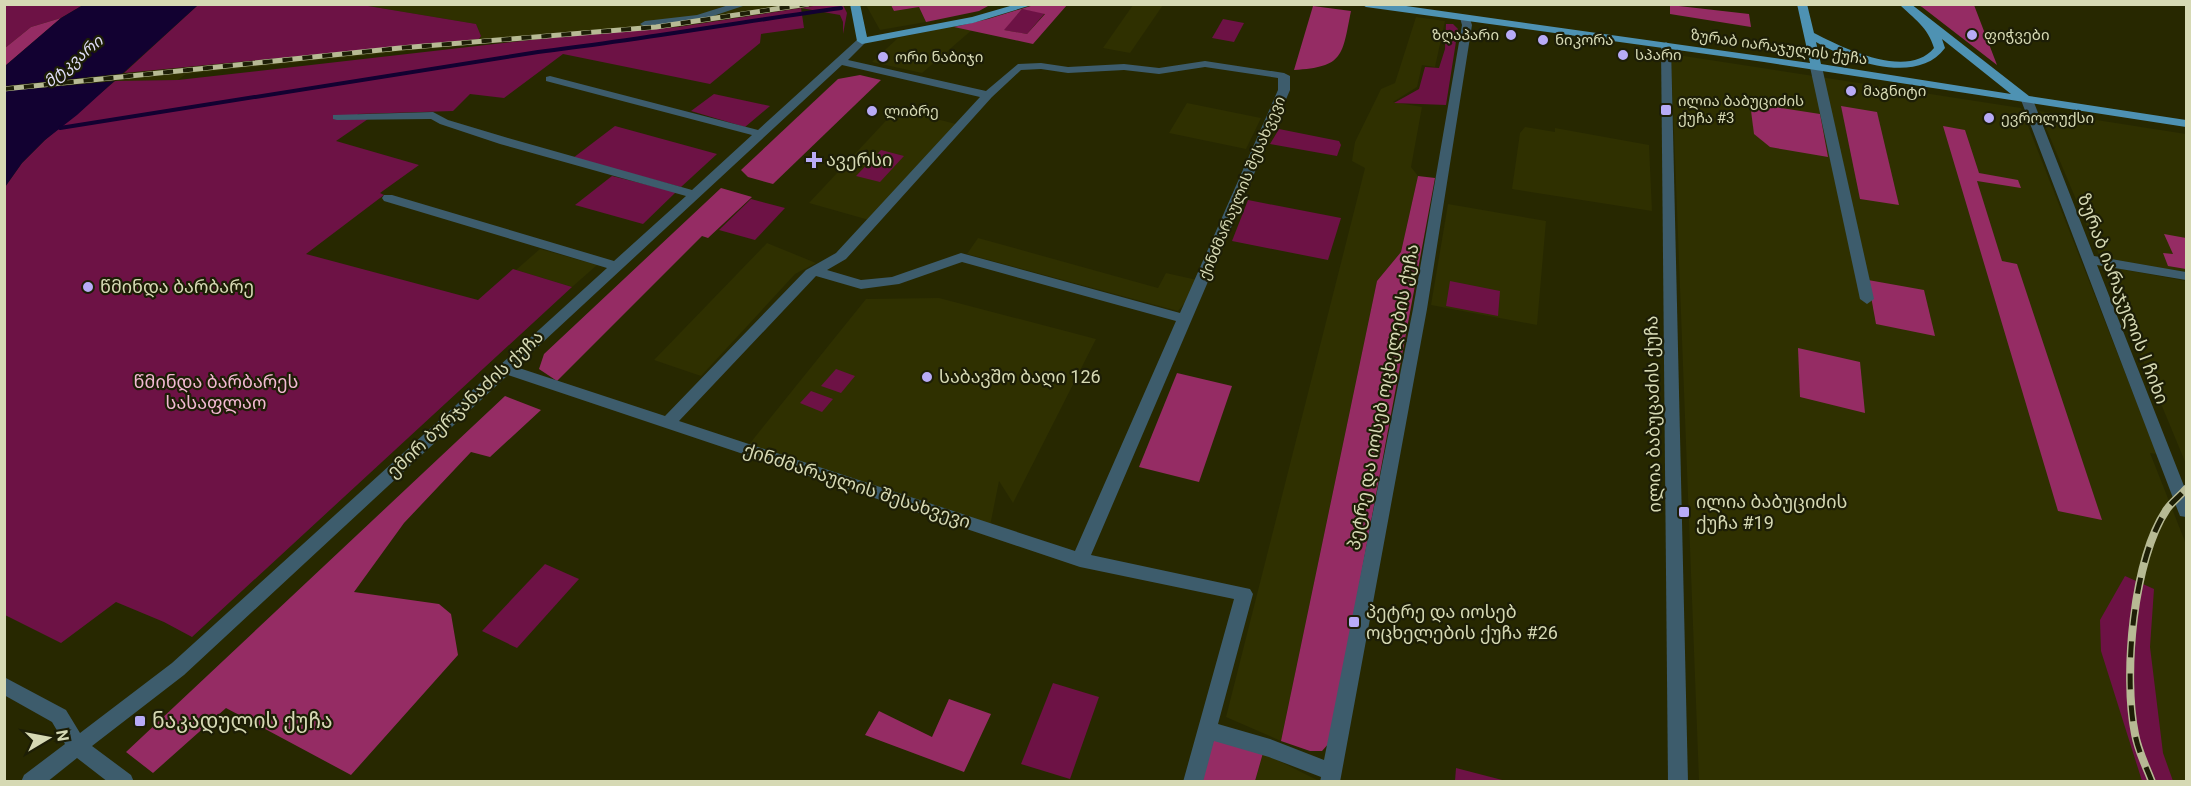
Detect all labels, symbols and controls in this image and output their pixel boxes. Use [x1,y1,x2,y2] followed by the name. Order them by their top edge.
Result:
[1432,26,1499,44] place label: ზღაპარი
[1689,26,1869,68] street label: ზურაბ იარაჯულის ქუჩა
[1984,26,2050,44] place label: ფიჭვები
[1504,28,1518,42] marker: ზღაპარი
[1965,28,1979,42] marker: ფიჭვები
[40,31,107,91] water label: მტკვარი
[1555,31,1614,49] place label: ნიკორა
[1536,33,1550,47] marker: ნიკორა
[1635,46,1682,64] place label: სპარი
[895,48,983,66] place label: ორი ნაბიჯი
[1616,48,1630,62] marker: სპარი
[876,50,890,64] marker: ორი ნაბიჯი
[1863,82,1926,100] place label: მაგნიტი
[1844,84,1858,98] marker: მაგნიტი
[1678,92,1804,127] place label: ილია ბაბუციძის ქუჩა #3
[1195,93,1289,283] street label: ქინძმარაულის შესახვევი
[884,102,939,120] place label: ლიბრე
[1659,103,1673,117] marker: ილია ბაბუციძის ქუჩა #3
[865,104,879,118] marker: ლიბრე
[2001,109,2094,127] place label: ევროლუქსი
[1982,111,1996,125] marker: ევროლუქსი
[826,149,892,171] place label: ავერსი
[807,153,821,167] marker: ავერსი
[2073,191,2173,407] street label: ზურაბ იარაჯულის I ჩიხი
[1342,242,1424,552] street label: პეტრე და იოსებ ოცხელების ქუჩა
[100,276,254,298] place label: წმინდა ბარბარე
[81,280,95,294] marker: წმინდა ბარბარე
[1640,315,1666,513] street label: ილია ბაბუცაძის ქუჩა
[382,326,548,482] street label: ემირ ბურჯანაძის ქუჩა
[939,366,1101,388] place label: საბავშო ბაღი 126
[920,370,934,384] marker: საბავშო ბაღი 126
[134,371,298,414] park label: წმინდა ბარბარეს სასაფლაო
[741,439,973,533] street label: ქინძმარაულის შესახვევი
[1696,491,1847,534] place label: ილია ბაბუციძის ქუჩა #19
[1677,505,1691,519] marker: ილია ბაბუციძის ქუჩა #19
[1366,601,1558,644] place label: პეტრე და იოსებ ოცხელების ქუჩა #26
[1347,615,1361,629] marker: პეტრე და იოსებ ოცხელების ქუჩა #26
[18,708,78,768] north arrow
[152,709,333,734] place label: ნაკადულის ქუჩა
[133,714,147,728] marker: ნაკადულის ქუჩა
[52,728,73,743] text: N

